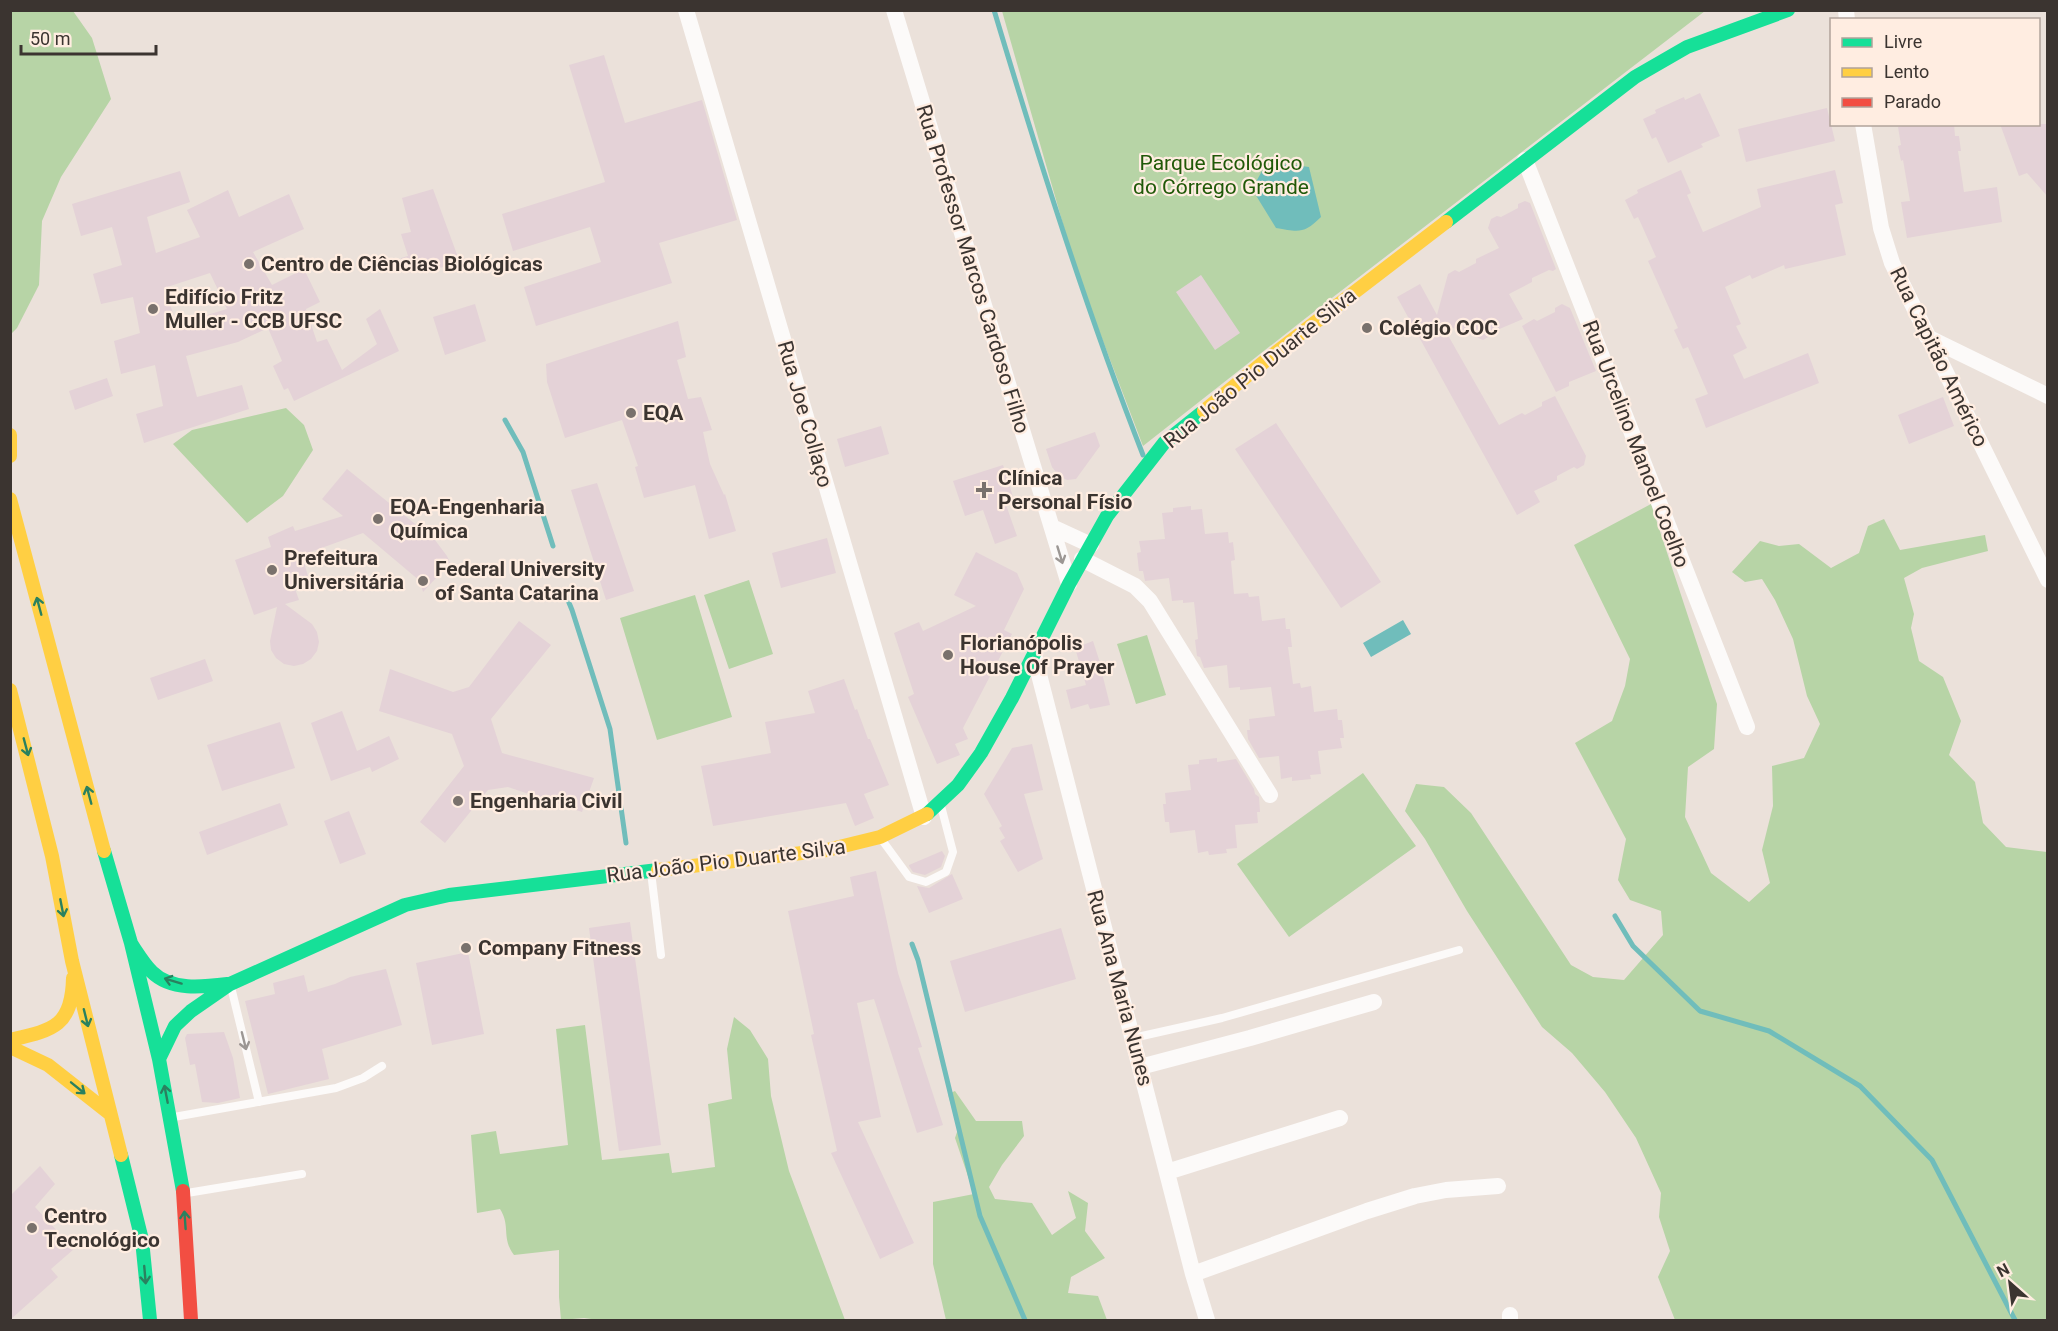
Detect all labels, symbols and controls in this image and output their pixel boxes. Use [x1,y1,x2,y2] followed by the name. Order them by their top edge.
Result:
[21,18,156,56] scale bar
[1830,18,2040,126] legend
[30,28,70,49] text: 50 m
[1884,31,1922,52] text: Livre
[1884,61,1929,82] text: Lento
[1884,91,1941,112] text: Parado
[911,102,1035,436] street label: Rua Professor Marcos Cardoso Filho
[1133,151,1309,199] park label: Parque Ecológico do Córrego Grande
[261,252,543,276] place label: Centro de Ciências Biológicas
[242,257,256,271] marker: Centro de Ciências Biológicas
[1885,263,1993,451] street label: Rua Capitão Américo
[1159,283,1361,453] street label: Rua João Pio Duarte Silva
[165,285,342,333] place label: Edifício Fritz Muller - CCB UFSC
[146,302,160,316] marker: Edifício Fritz Muller - CCB UFSC
[1379,316,1498,340] place label: Colégio COC
[1578,317,1694,571] street label: Rua Urcelino Manoel Coelho
[1360,321,1374,335] marker: Colégio COC
[773,338,837,490] street label: Rua Joe Collaço
[643,401,684,425] place label: EQA
[624,406,638,420] marker: EQA
[998,466,1132,514] place label: Clínica Personal Físio
[975,481,993,499] marker: Clínica Personal Físio
[390,495,545,543] place label: EQA-Engenharia Química
[371,512,385,526] marker: EQA-Engenharia Química
[284,546,404,594] place label: Prefeitura Universitária
[1055,546,1066,565] one-way arrow
[435,557,605,605] place label: Federal University of Santa Catarina
[265,563,279,577] marker: Prefeitura Universitária
[416,574,430,588] marker: Federal University of Santa Catarina
[33,597,44,616] one-way arrow
[960,631,1115,679] place label: Florianópolis House Of Prayer
[941,648,955,662] marker: Florianópolis House Of Prayer
[20,737,32,756] one-way arrow
[83,785,94,804] one-way arrow
[470,789,622,813] place label: Engenharia Civil
[451,794,465,808] marker: Engenharia Civil
[605,834,847,888] street label: Rua João Pio Duarte Silva
[1082,887,1158,1089] street label: Rua Ana Maria Nunes
[57,898,68,918] one-way arrow
[478,936,641,960] place label: Company Fitness
[459,941,473,955] marker: Company Fitness
[164,975,183,986] one-way arrow
[81,1008,93,1027] one-way arrow
[238,1031,250,1050] one-way arrow
[70,1081,85,1095] one-way arrow
[160,1085,171,1105] one-way arrow
[44,1204,160,1252] place label: Centro Tecnológico
[180,1211,191,1231] one-way arrow
[25,1221,39,1235] marker: Centro Tecnológico
[1980,1253,2040,1313] north arrow
[1994,1259,2013,1281] text: N
[140,1264,151,1284] one-way arrow

